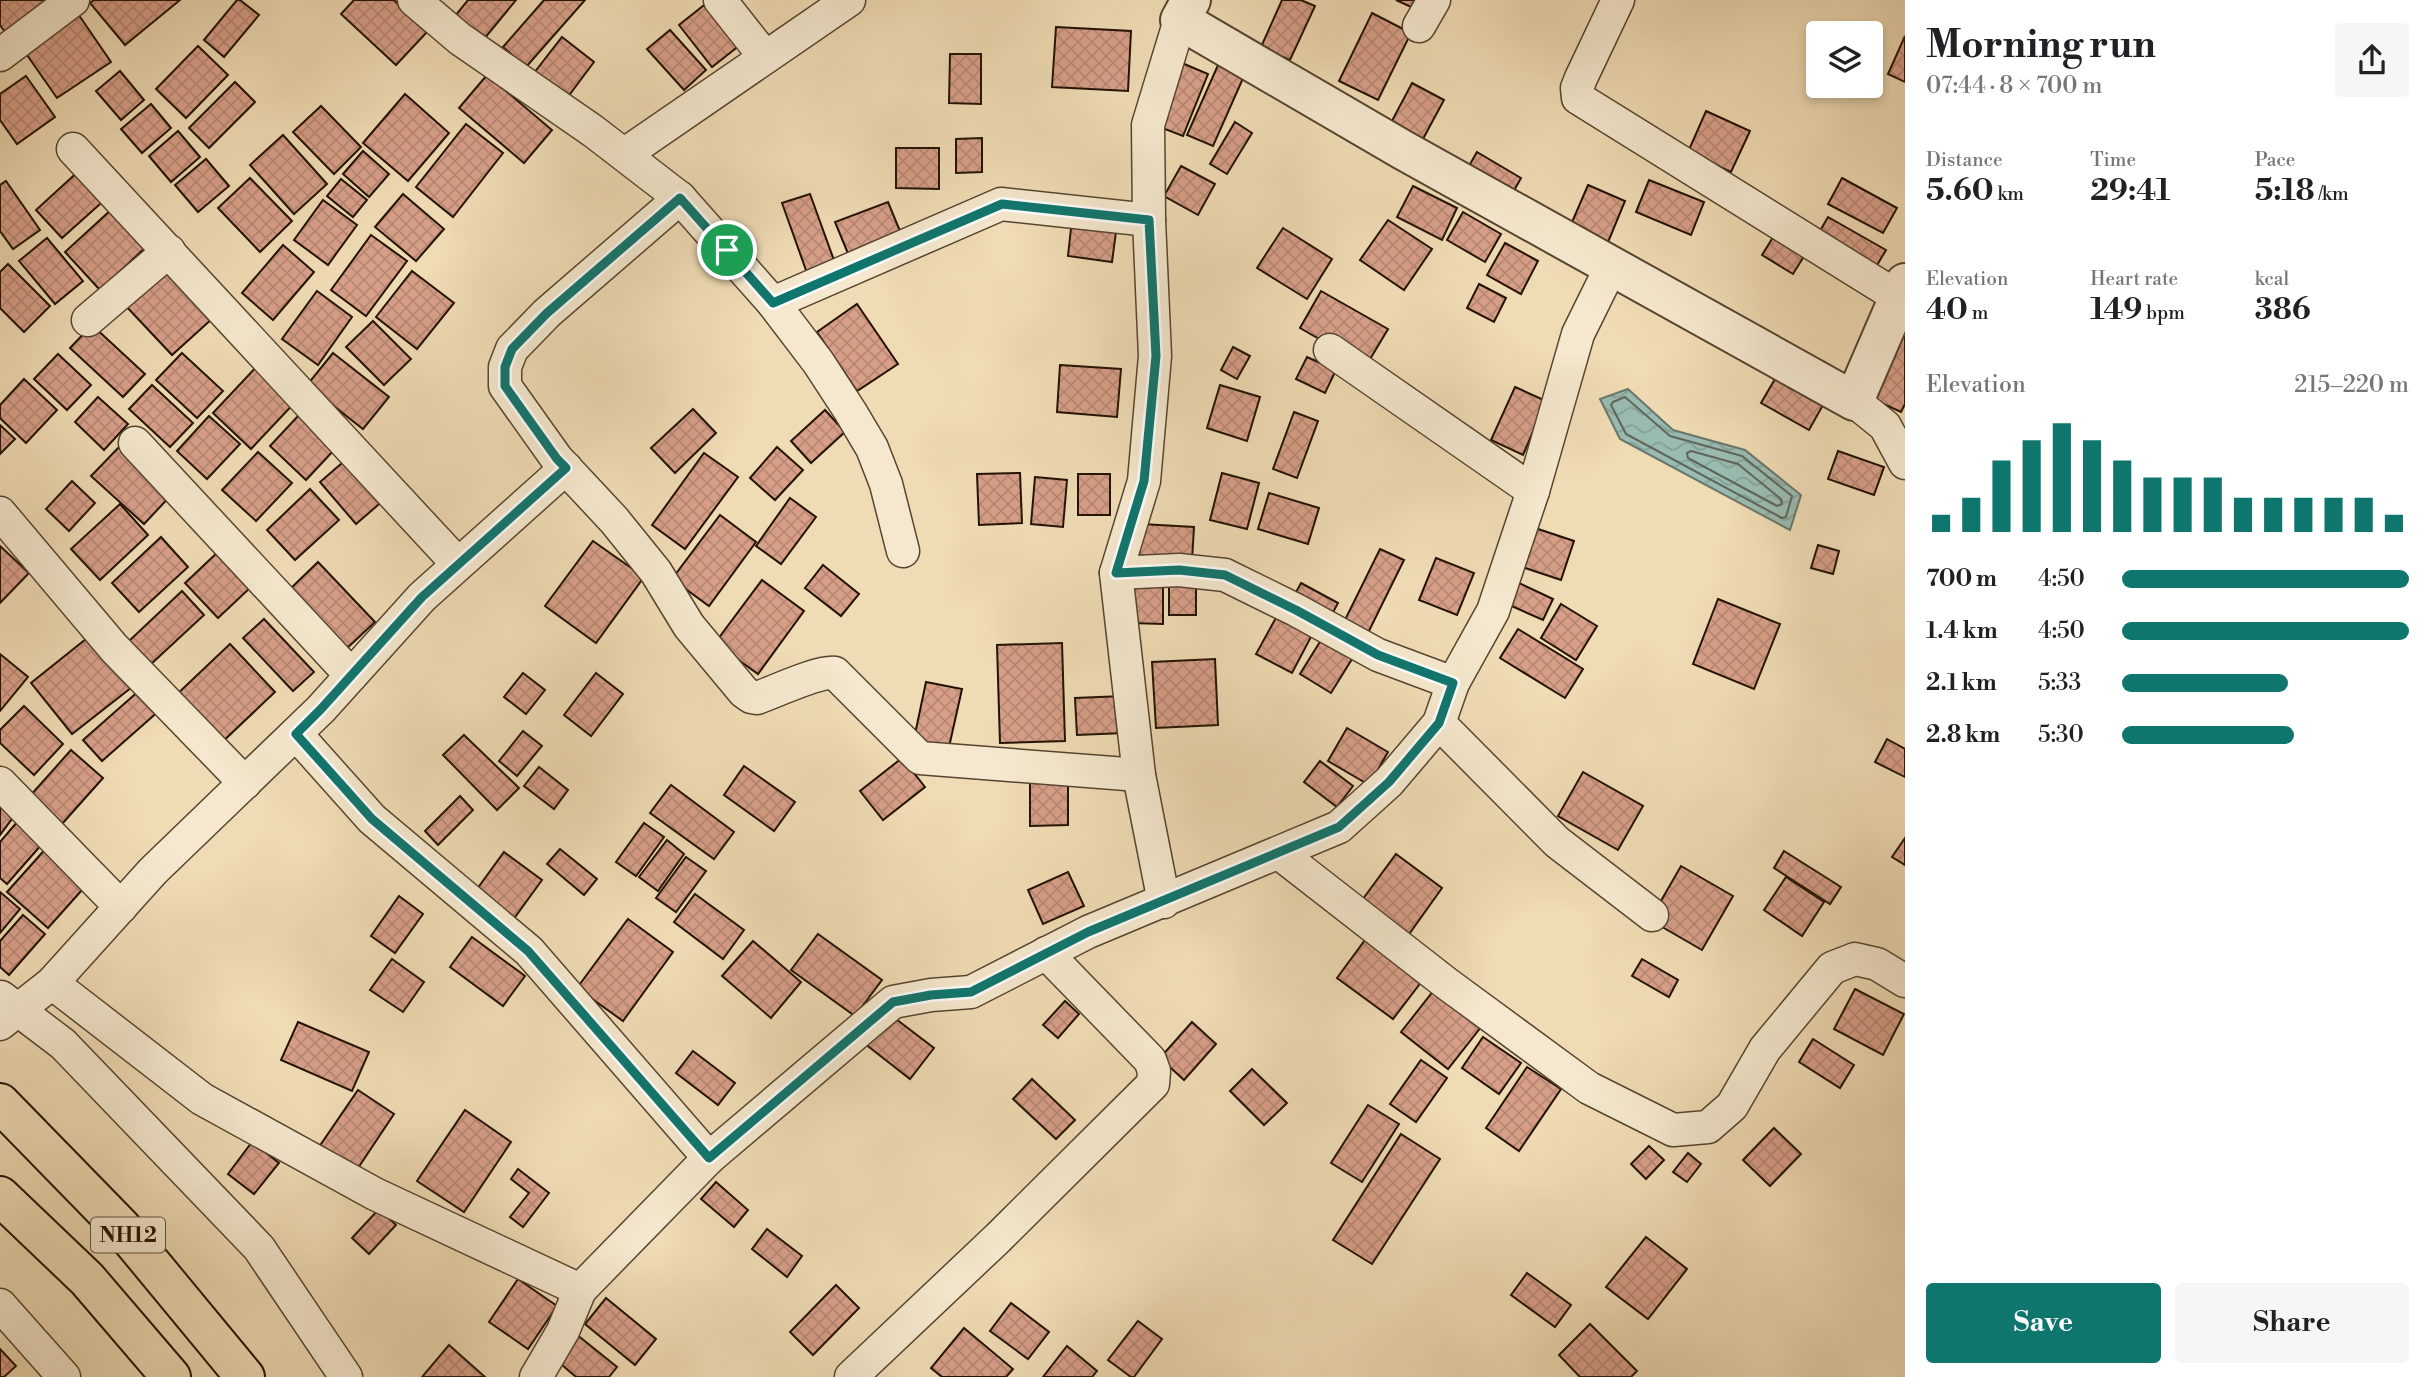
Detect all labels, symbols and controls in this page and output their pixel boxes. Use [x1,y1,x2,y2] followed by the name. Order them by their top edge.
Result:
[1806,21,1883,98] map controls
[1806,21,1883,98] button: layers
[1926,22,2156,69] text: Morning run
[2335,23,2409,97] button: share
[1926,72,2102,100] text: 07:44 · 8 × 700 m
[1926,148,2003,172] text: Distance
[2090,148,2136,172] text: Time
[2255,148,2295,172] text: Pace
[1926,172,1994,210] text: 5.60
[2090,172,2170,210] text: 29:41
[2255,172,2315,210] text: 5:18
[1994,182,2024,206] text: km
[2315,182,2349,206] text: /km
[697,220,757,280] pin
[708,231,746,269] icon: arrive
[1926,267,2008,291] text: Elevation
[2090,267,2178,291] text: Heart rate
[2255,267,2289,291] text: kcal
[1926,291,1968,329] text: 40
[2090,291,2142,329] text: 149
[2255,291,2311,329] text: 386
[1968,301,1988,325] text: m
[2142,301,2185,325] text: bpm
[1926,371,2026,399] text: Elevation
[2294,371,2409,399] text: 215–220 m
[1926,565,1997,593] text: 700 m
[2038,565,2085,593] text: 4:50
[1926,617,1998,645] text: 1.4 km
[2038,617,2085,645] text: 4:50
[1926,669,1997,697] text: 2.1 km
[2038,669,2081,697] text: 5:33
[1926,721,2000,749] text: 2.8 km
[2038,721,2084,749] text: 5:30
[91,1218,165,1252] road number: NH12
[1926,1283,2161,1363] button: Save
[2175,1283,2409,1363] button: Share

